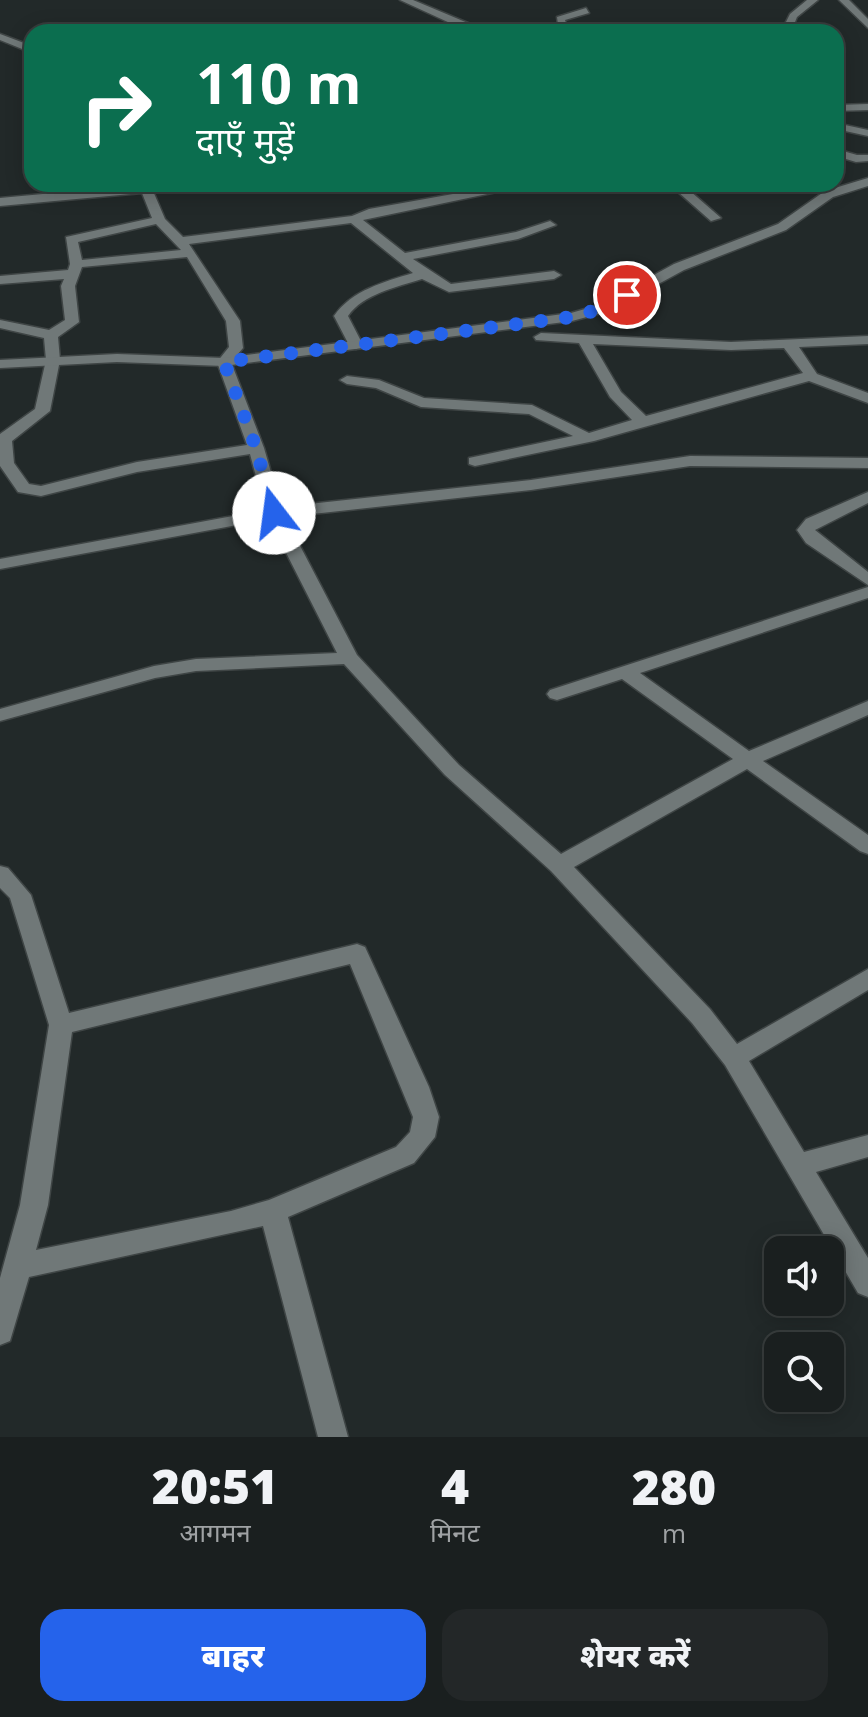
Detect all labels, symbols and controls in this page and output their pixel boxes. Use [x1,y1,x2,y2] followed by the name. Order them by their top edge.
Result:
[196,44,362,120] text: 110 m
[64,56,168,160] icon: right
[196,116,295,165] text: दाएँ मुड़ें
[593,261,661,329] pin
[605,273,649,317] icon: arrive
[232,471,316,555] position arrow
[764,1236,844,1412] map controls
[764,1236,844,1316] button: sound
[764,1332,844,1412] button: search
[152,1453,278,1518] text: 20:51
[441,1453,469,1518] text: 4
[632,1454,716,1519] text: 280
[179,1514,251,1550] text: आगमन
[430,1514,480,1550] text: मिनट
[662,1515,686,1551] text: m
[40,1609,426,1701] button: बाहर
[442,1609,828,1701] button: शेयर करें

